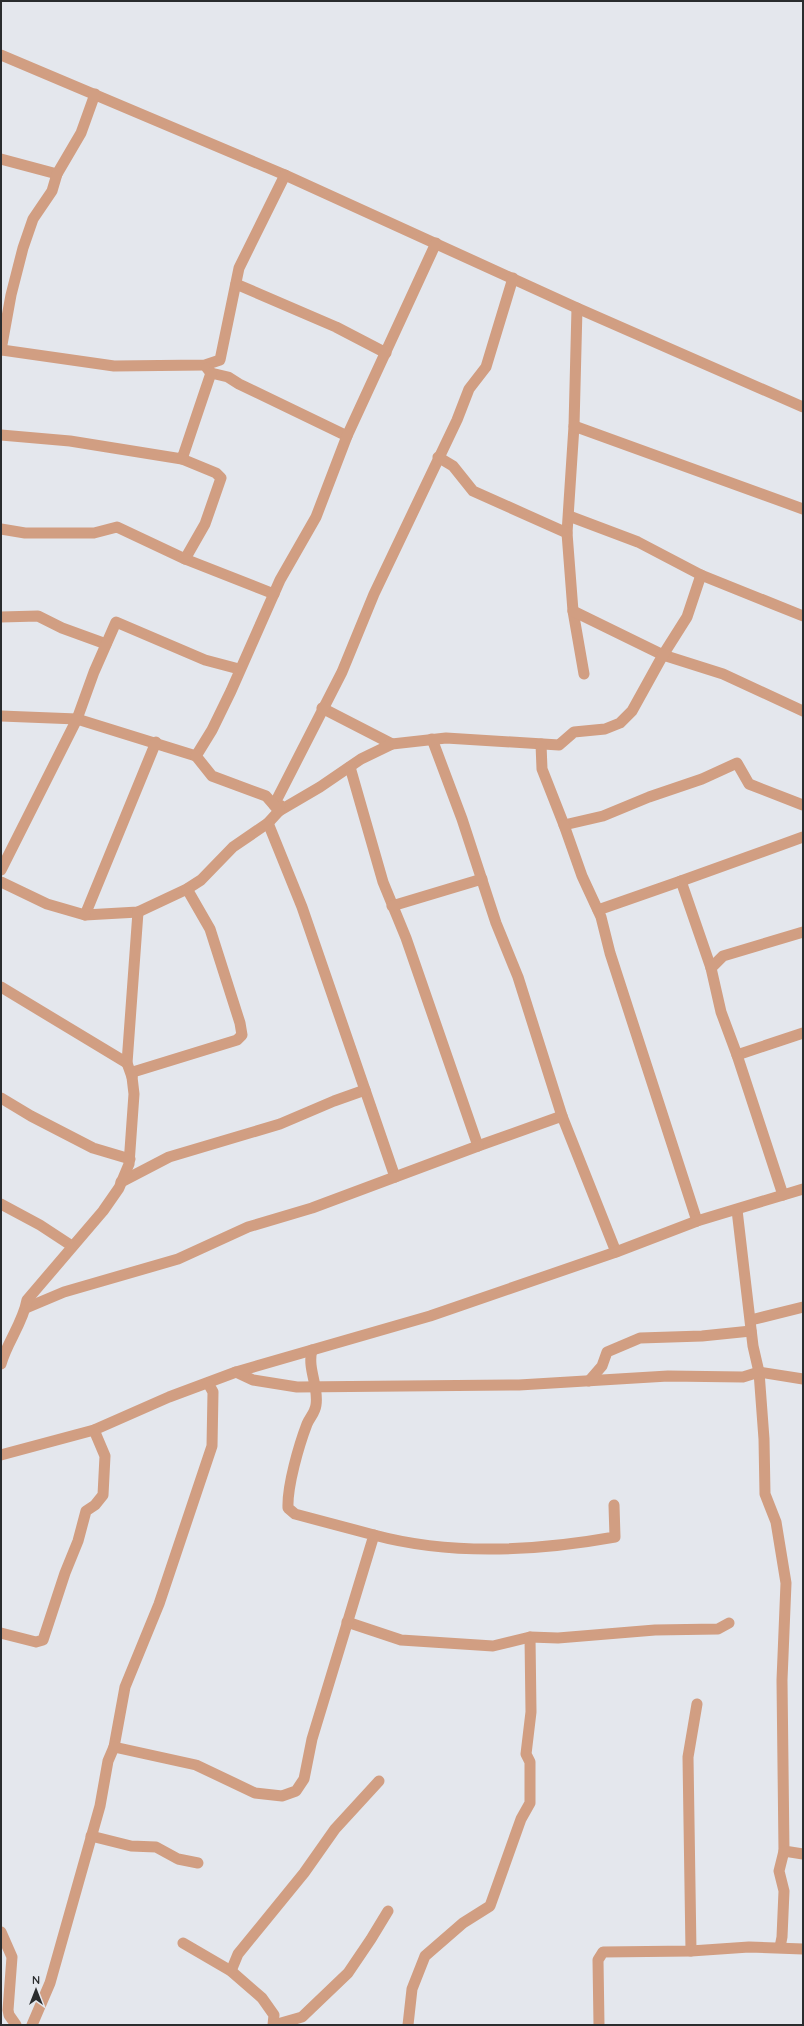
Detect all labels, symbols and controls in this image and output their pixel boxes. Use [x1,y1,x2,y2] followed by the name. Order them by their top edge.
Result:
[16,1970,56,2010] north arrow
[32,1973,40,1987] text: N

